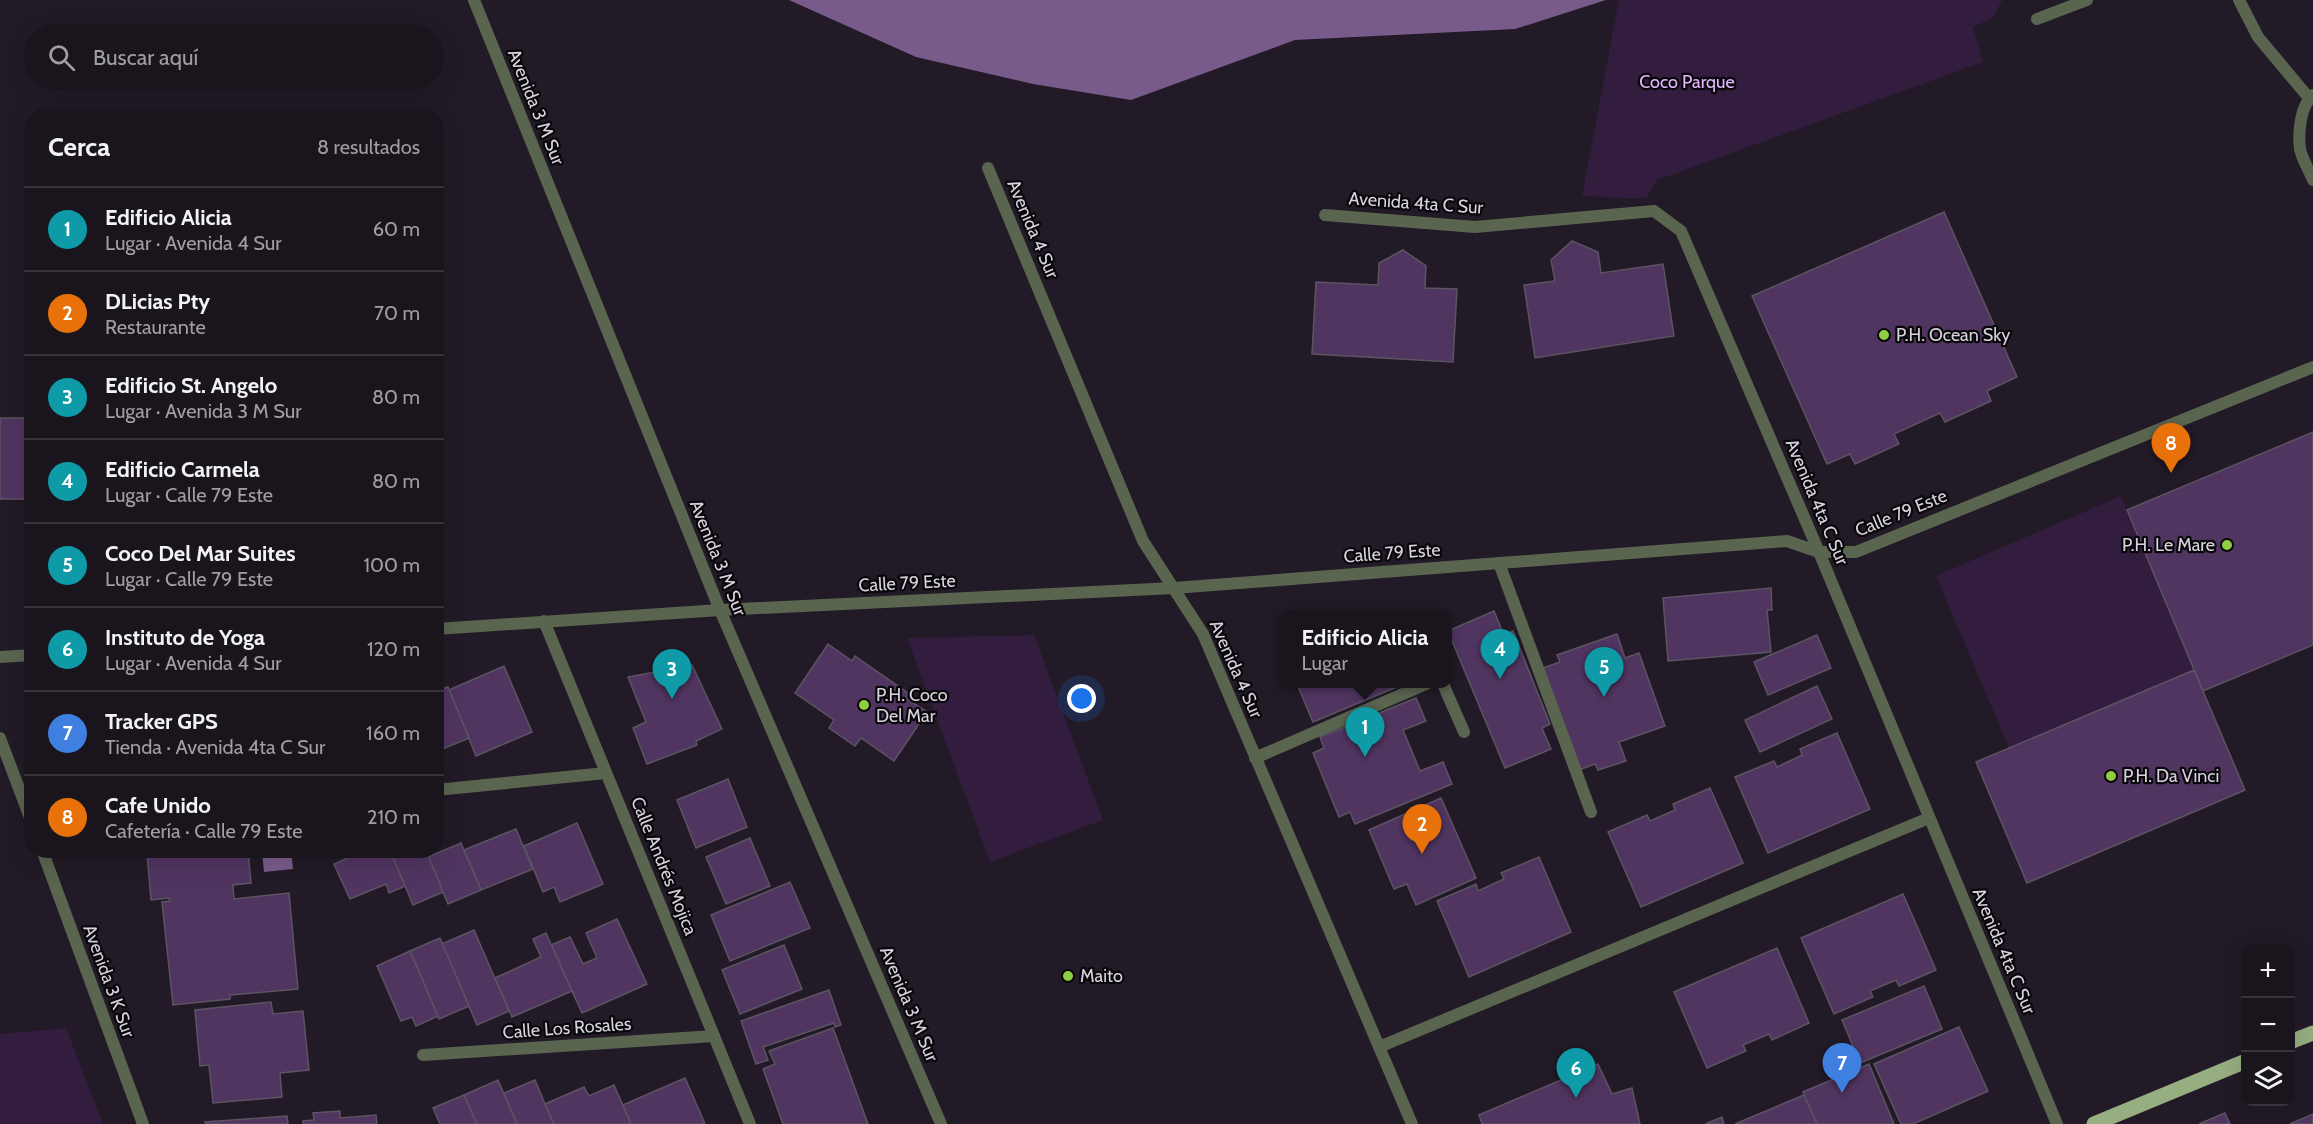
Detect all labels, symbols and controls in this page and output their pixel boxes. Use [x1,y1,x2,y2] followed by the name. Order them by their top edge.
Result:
[24,24,444,90] search box
[45,41,78,74] icon: search
[93,44,198,71] text: Buscar aquí
[503,46,569,168] street label: Avenida 3 M Sur
[1639,71,1735,93] park label: Coco Parque
[48,131,110,163] text: Cerca
[317,135,420,159] text: 8 resultados
[1002,176,1064,282] street label: Avenida 4 Sur
[1348,187,1484,219] street label: Avenida 4ta C Sur
[105,204,232,231] text: Edificio Alicia
[64,217,71,241] text: 1
[373,217,420,241] text: 60 m
[105,231,282,255] text: Lugar · Avenida 4 Sur
[105,288,210,315] text: DLicias Pty
[62,301,73,325] text: 2
[374,301,420,325] text: 70 m
[105,315,206,339] text: Restaurante
[1896,324,2010,346] place label: P.H. Ocean Sky
[1877,328,1891,342] marker: P.H. Ocean Sky
[105,372,277,399] text: Edificio St. Angelo
[62,385,73,409] text: 3
[372,385,420,409] text: 80 m
[105,399,302,423] text: Lugar · Avenida 3 M Sur
[2152,424,2190,473] pin: 8
[1781,436,1854,569] street label: Avenida 4ta C Sur
[105,456,260,483] text: Edificio Carmela
[61,469,74,493] text: 4
[372,469,420,493] text: 80 m
[105,483,273,507] text: Lugar · Calle 79 Este
[1852,485,1950,541] street label: Calle 79 Este
[685,497,751,619] street label: Avenida 3 M Sur
[2122,534,2215,556] place label: P.H. Le Mare
[2220,538,2234,552] marker: P.H. Le Mare
[1343,539,1441,567] street label: Calle 79 Este
[105,540,296,567] text: Coco Del Mar Suites
[62,553,73,577] text: 5
[364,553,420,577] text: 100 m
[105,567,273,591] text: Lugar · Calle 79 Este
[858,569,956,597] street label: Calle 79 Este
[1278,610,1452,688] popup
[1205,617,1268,722] street label: Avenida 4 Sur
[105,624,265,651] text: Instituto de Yoga
[1302,624,1428,651] text: Edificio Alicia
[1480,630,1520,679] pin: 4
[62,637,73,661] text: 6
[367,637,420,661] text: 120 m
[1584,648,1624,697] pin: 5
[652,650,692,699] pin: 3
[105,651,282,675] text: Lugar · Avenida 4 Sur
[1302,651,1348,675] text: Lugar
[876,684,948,727] place label: P.H. Coco Del Mar
[1067,684,1096,713] your location
[857,698,871,712] marker: P.H. Coco Del Mar
[105,708,218,735] text: Tracker GPS
[1346,708,1384,757] pin: 1
[62,721,73,745] text: 7
[366,721,420,745] text: 160 m
[105,735,325,759] text: Tienda · Avenida 4ta C Sur
[2123,765,2219,787] place label: P.H. Da Vinci
[2104,769,2118,783] marker: P.H. Da Vinci
[105,792,211,819] text: Cafe Unido
[626,794,702,939] street label: Calle Andrés Mojica
[1402,804,1442,854] pin: 2
[61,805,74,829] text: 8
[367,805,420,829] text: 210 m
[105,819,302,843] text: Cafetería · Calle 79 Este
[1968,885,2041,1018] street label: Avenida 4ta C Sur
[78,922,140,1041] street label: Avenida 3 K Sur
[875,943,943,1065] street label: Avenida 3 M Sur
[2241,944,2295,1106] map controls
[2241,944,2295,998] button: +
[1080,965,1123,987] place label: Maito
[1061,969,1075,983] marker: Maito
[2241,998,2295,1052] button: −
[502,1013,632,1043] street label: Calle Los Rosales
[1822,1044,1862,1093] pin: 7
[1556,1048,1596,1098] pin: 6
[2241,1052,2295,1106] button: layers

